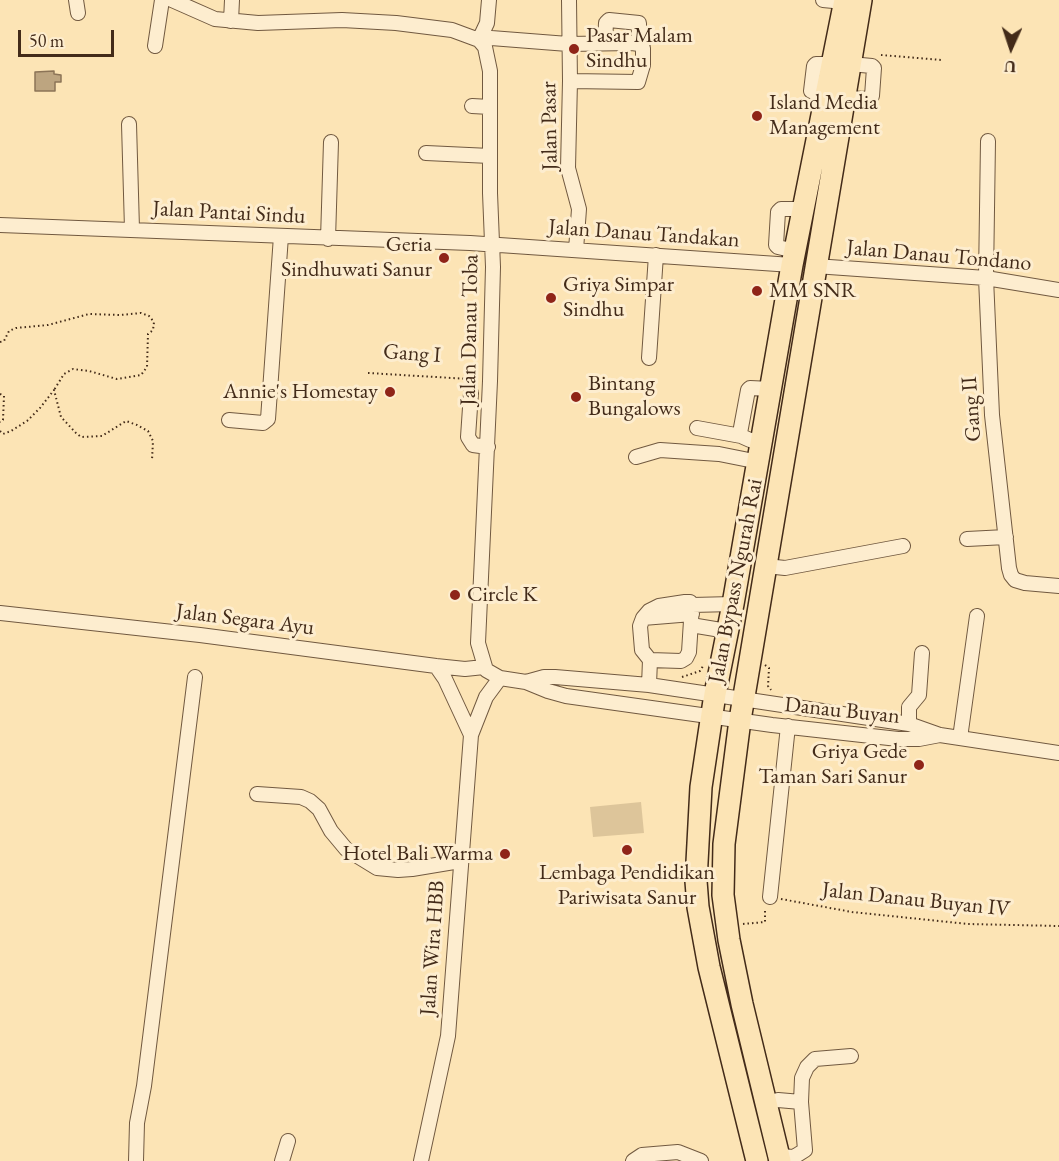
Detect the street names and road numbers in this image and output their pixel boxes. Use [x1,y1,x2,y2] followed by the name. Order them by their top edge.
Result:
[536,81,564,171] street label: Jalan Pasar
[152,196,306,230] street label: Jalan Pantai Sindu
[548,214,740,254] street label: Jalan Danau Tandakan
[845,235,1033,277] street label: Jalan Danau Tondano
[455,254,485,406] street label: Jalan Danau Toba
[382,339,442,369] street label: Gang I
[957,375,987,443] street label: Gang II
[703,477,769,685] street label: Jalan Bypass Ngurah Rai
[174,598,316,642] street label: Jalan Segara Ayu
[783,692,901,730] street label: Danau Buyan
[821,877,1011,923] street label: Jalan Danau Buyan IV
[415,879,451,1017] street label: Jalan Wira HBB

